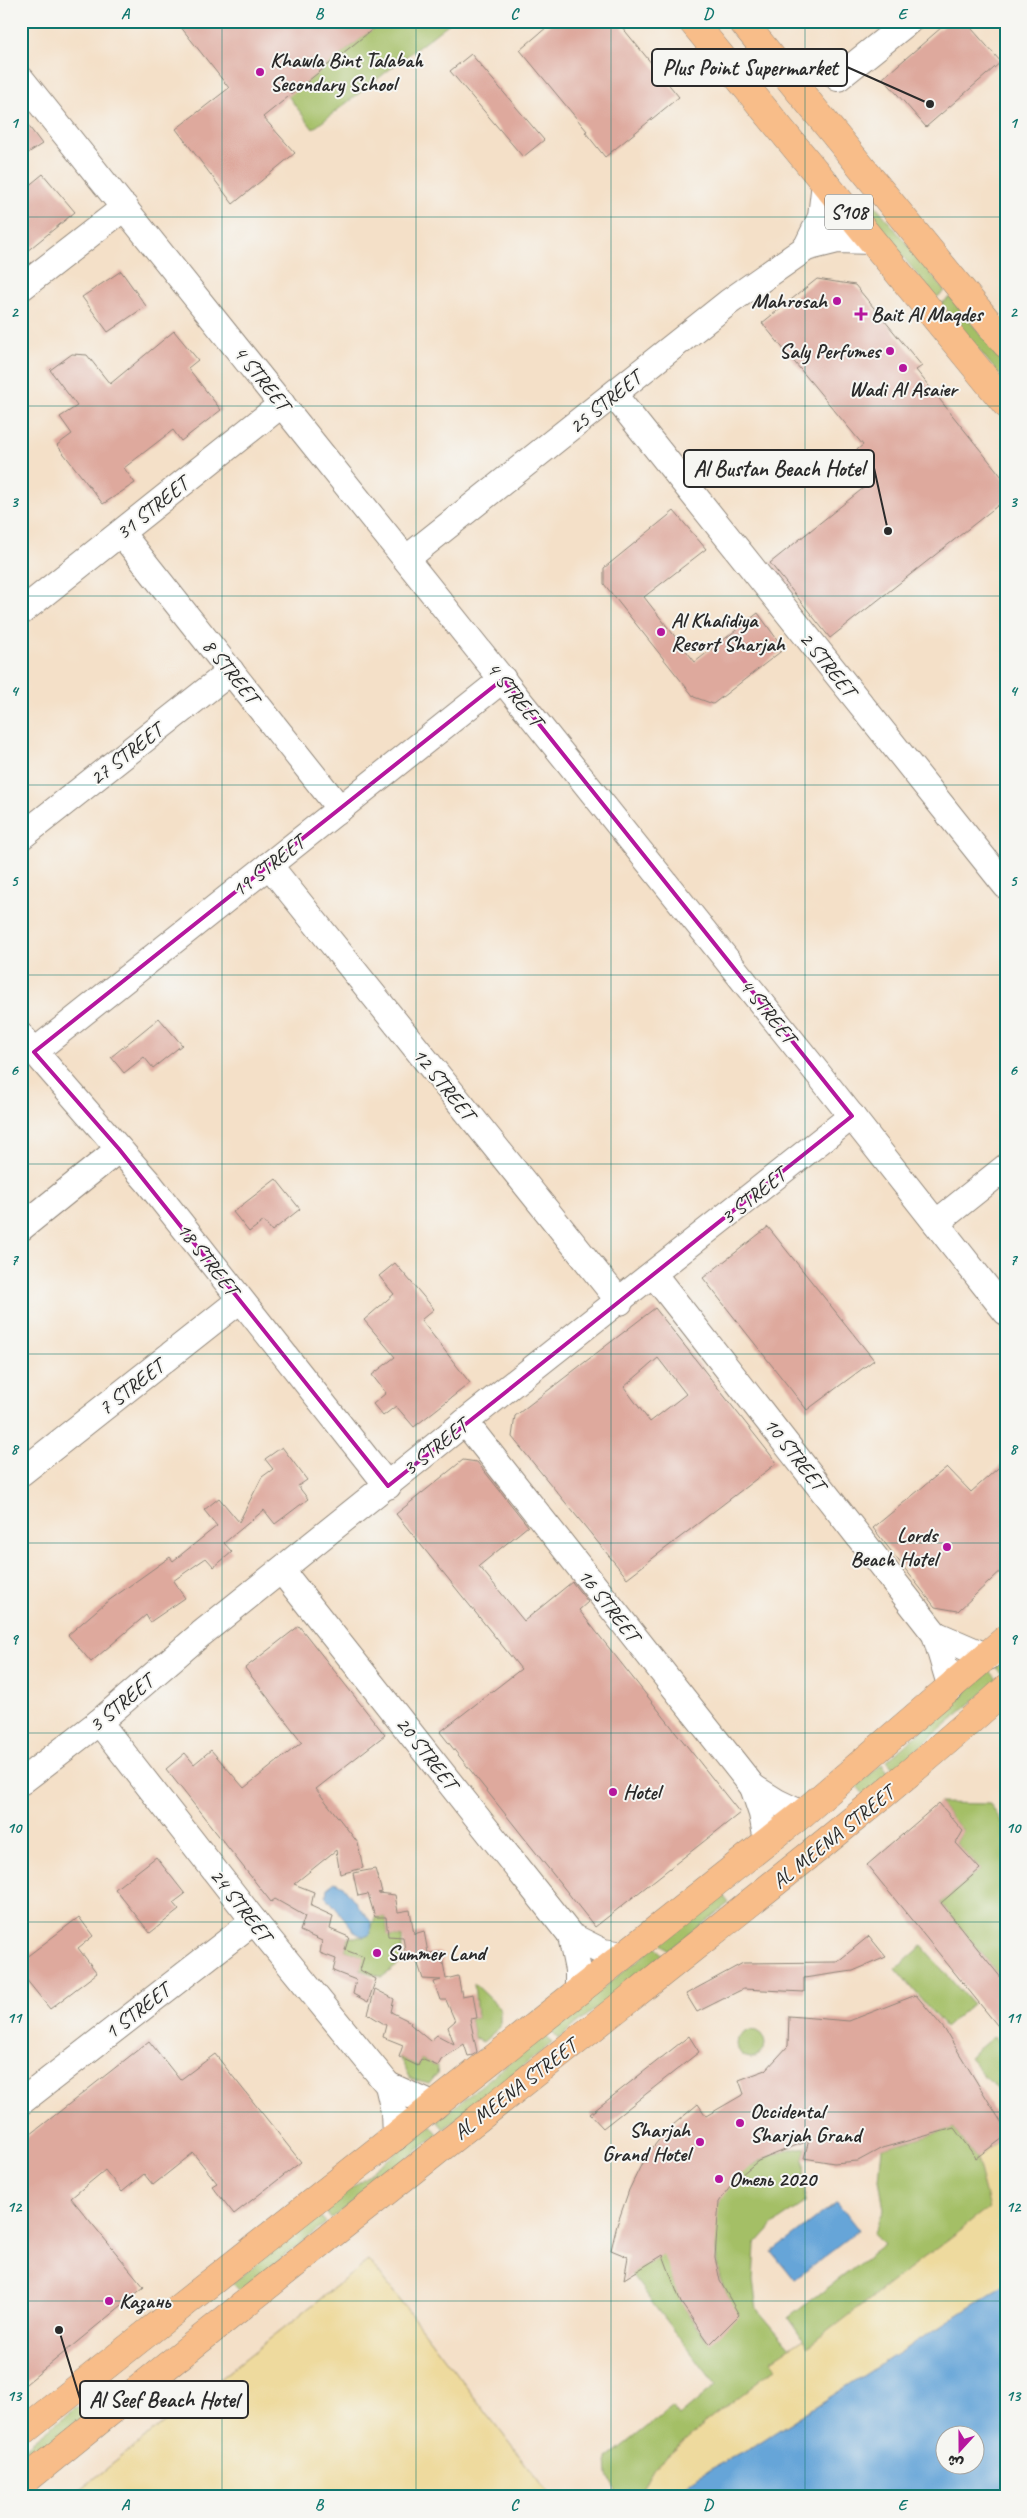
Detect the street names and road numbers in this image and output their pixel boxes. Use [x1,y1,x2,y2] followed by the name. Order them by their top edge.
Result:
[825,194,873,230] road number: S108
[228,340,299,419] street label: 4 STREET
[563,362,650,439] street label: 25 STREET
[110,468,197,545] street label: 31 STREET
[794,626,865,705] street label: 2 STREET
[197,633,268,712] street label: 8 STREET
[481,656,552,735] street label: 4 STREET
[84,715,171,791] street label: 27 STREET
[226,827,313,903] street label: 19 STREET
[734,973,805,1052] street label: 4 STREET
[407,1042,484,1129] street label: 12 STREET
[715,1159,794,1230] street label: 3 STREET
[171,1217,247,1304] street label: 18 STREET
[93,1351,173,1421] street label: 7 STREET
[397,1410,476,1481] street label: 3 STREET
[758,1412,834,1499] street label: 10 STREET
[572,1563,648,1650] street label: 16 STREET
[83,1666,162,1738] street label: 3 STREET
[390,1711,466,1798] street label: 20 STREET
[767,1777,903,1894] street label: AL MEENA STREET
[204,1863,280,1950] street label: 24 STREET
[99,1975,179,2045] street label: 1 STREET
[448,2030,585,2145] street label: AL MEENA STREET

